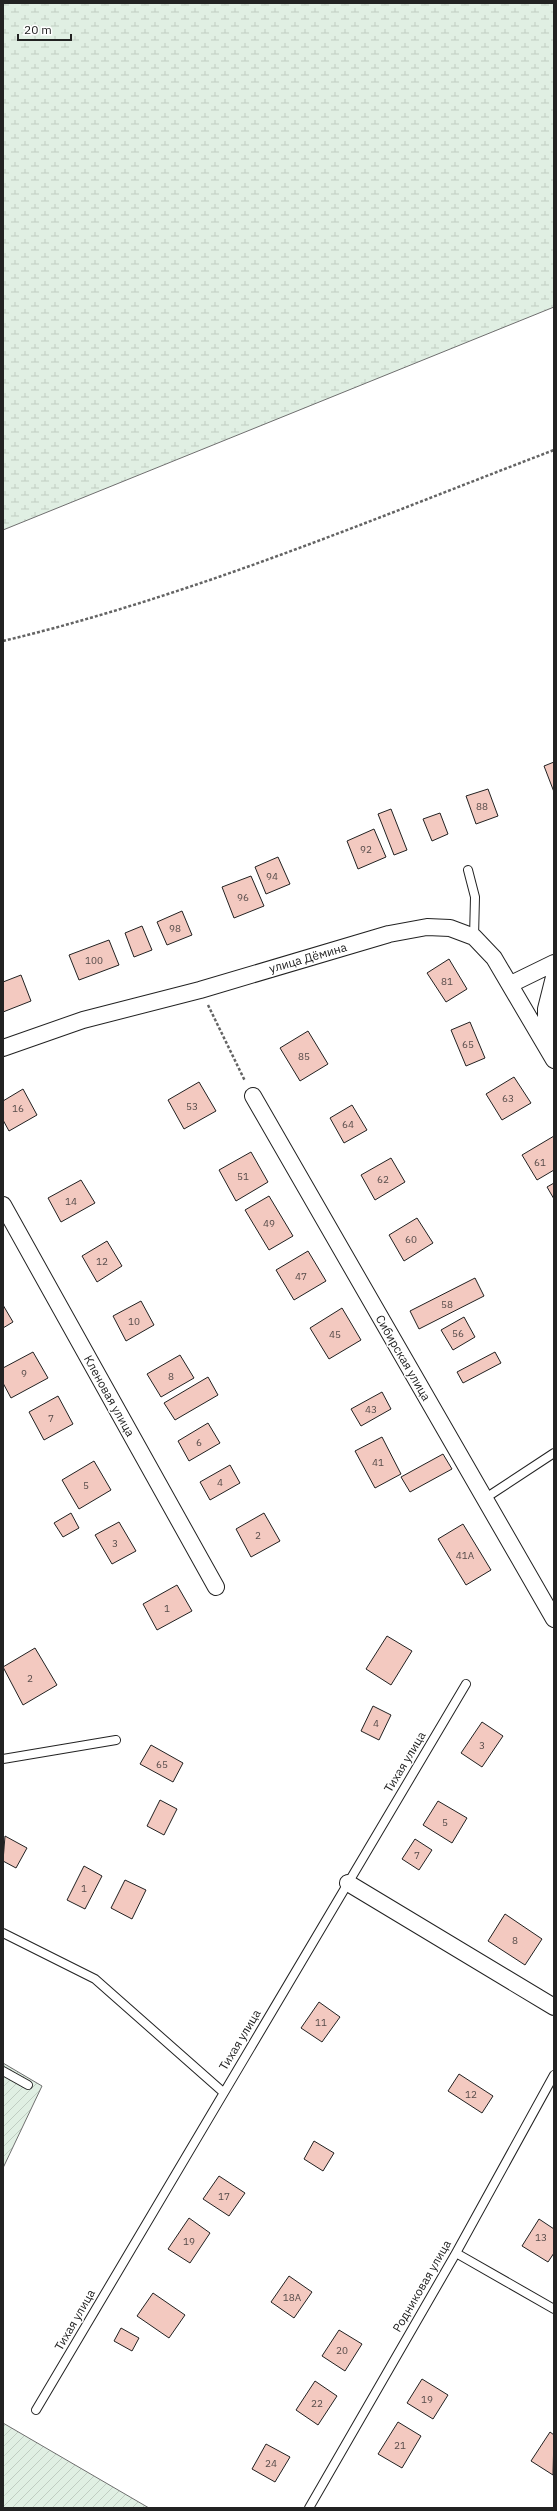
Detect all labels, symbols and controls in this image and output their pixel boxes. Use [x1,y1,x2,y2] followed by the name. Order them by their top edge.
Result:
[18,16,71,42] scale bar
[24,22,52,37] text: 20 m
[476,800,488,813] house number: 88
[360,843,372,856] house number: 92
[266,870,278,883] house number: 94
[237,891,249,904] house number: 96
[169,922,181,935] house number: 98
[267,939,349,976] street label: улица Дёмина
[85,954,103,967] house number: 100
[441,975,453,988] house number: 81
[462,1038,474,1051] house number: 65
[298,1050,310,1063] house number: 85
[502,1092,514,1105] house number: 63
[186,1100,198,1113] house number: 53
[12,1102,24,1115] house number: 16
[342,1118,354,1131] house number: 64
[534,1156,546,1169] house number: 61
[237,1170,249,1183] house number: 51
[377,1173,389,1186] house number: 62
[65,1195,77,1208] house number: 14
[263,1217,275,1230] house number: 49
[405,1233,417,1246] house number: 60
[96,1255,108,1268] house number: 12
[295,1270,307,1283] house number: 47
[441,1298,453,1311] house number: 58
[373,1312,434,1404] street label: Сибирская улица
[128,1315,140,1328] house number: 10
[452,1327,464,1340] house number: 56
[329,1328,341,1341] house number: 45
[81,1352,138,1440] street label: Кленовая улица
[21,1367,27,1380] house number: 9
[168,1370,174,1383] house number: 8
[365,1403,377,1416] house number: 43
[48,1412,54,1425] house number: 7
[196,1436,202,1449] house number: 6
[372,1456,384,1469] house number: 41
[217,1476,223,1489] house number: 4
[83,1479,89,1492] house number: 5
[255,1529,261,1542] house number: 2
[112,1537,118,1550] house number: 3
[456,1549,475,1562] house number: 41А
[164,1602,170,1615] house number: 1
[27,1672,33,1685] house number: 2
[373,1717,379,1730] house number: 4
[381,1728,429,1795] street label: Тихая улица
[479,1739,485,1752] house number: 3
[156,1758,168,1771] house number: 65
[442,1816,448,1829] house number: 5
[414,1849,420,1862] house number: 7
[81,1882,87,1895] house number: 1
[512,1934,518,1947] house number: 8
[216,2006,264,2073] street label: Тихая улица
[315,2016,327,2029] house number: 11
[465,2088,477,2101] house number: 12
[218,2190,230,2203] house number: 17
[535,2231,547,2244] house number: 13
[183,2235,195,2248] house number: 19
[389,2237,454,2334] street label: Родниковая улица
[51,2286,98,2353] street label: Тихая улица
[283,2291,302,2304] house number: 18А
[336,2344,348,2357] house number: 20
[421,2393,433,2406] house number: 19
[311,2397,323,2410] house number: 22
[394,2439,406,2452] house number: 21
[265,2457,277,2470] house number: 24

